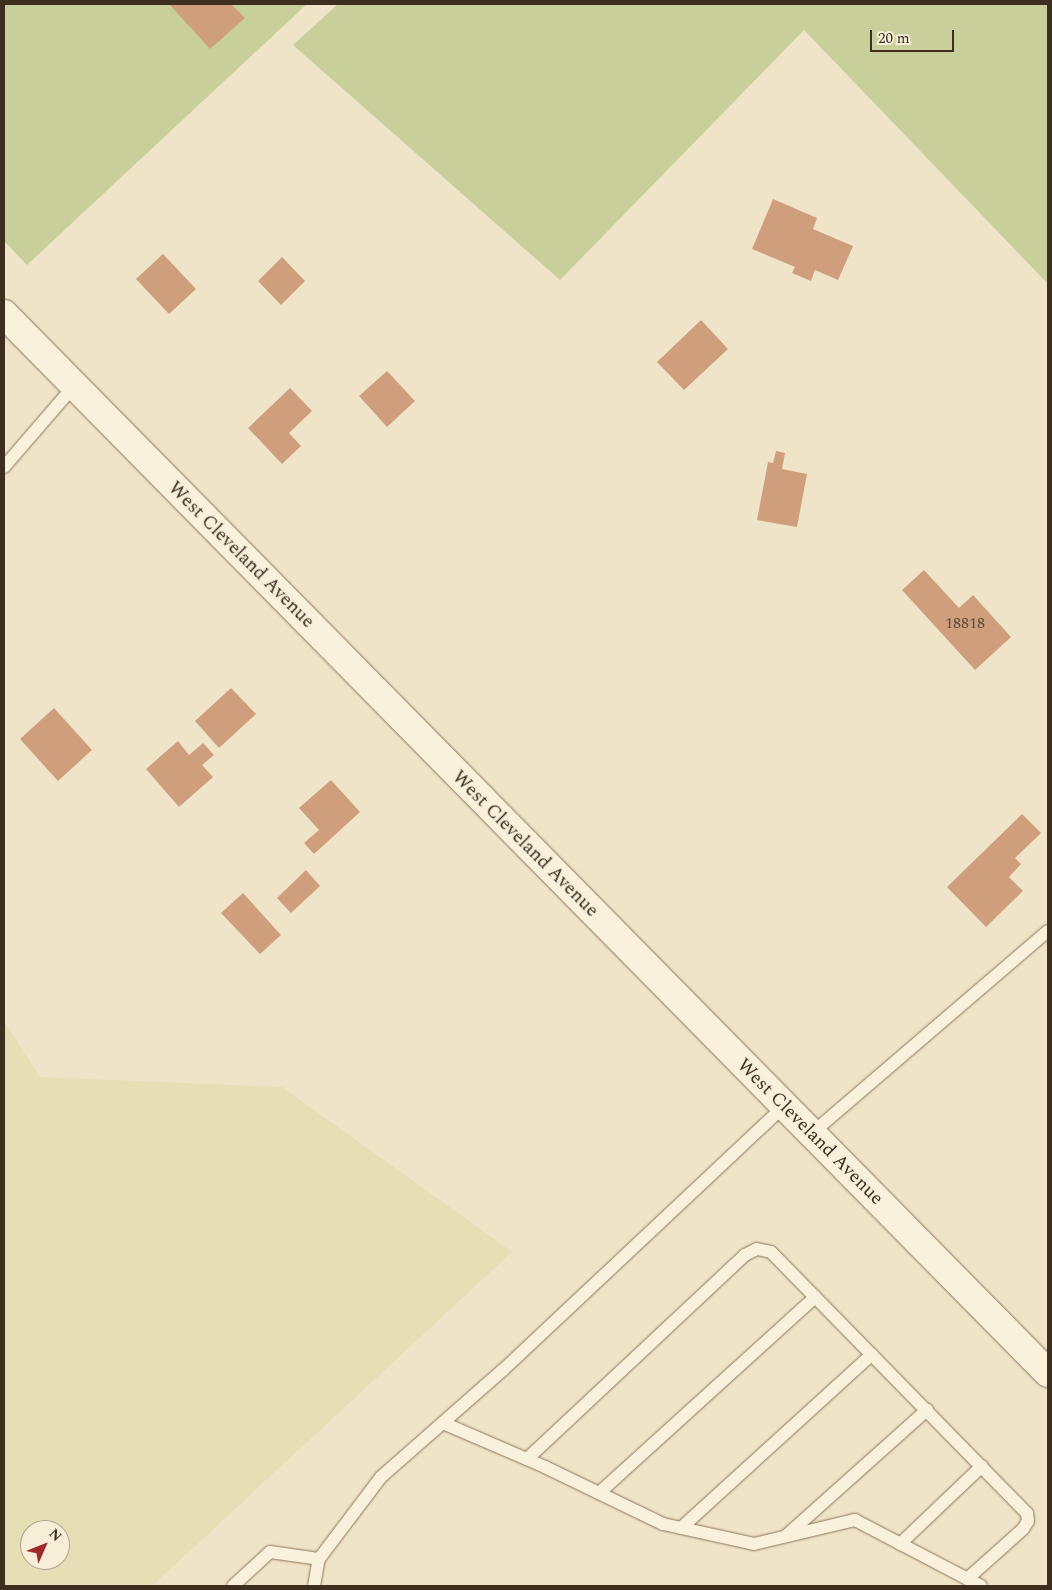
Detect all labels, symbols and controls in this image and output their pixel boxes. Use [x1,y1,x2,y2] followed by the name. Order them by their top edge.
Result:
[872,20,956,52] scale bar
[878,27,910,50] text: 20 m
[163,477,319,633] street label: West Cleveland Avenue
[945,613,985,633] house number: 18818
[447,766,603,922] street label: West Cleveland Avenue
[732,1054,888,1210] street label: West Cleveland Avenue
[20,1520,70,1570] north arrow
[44,1524,67,1546] text: N

